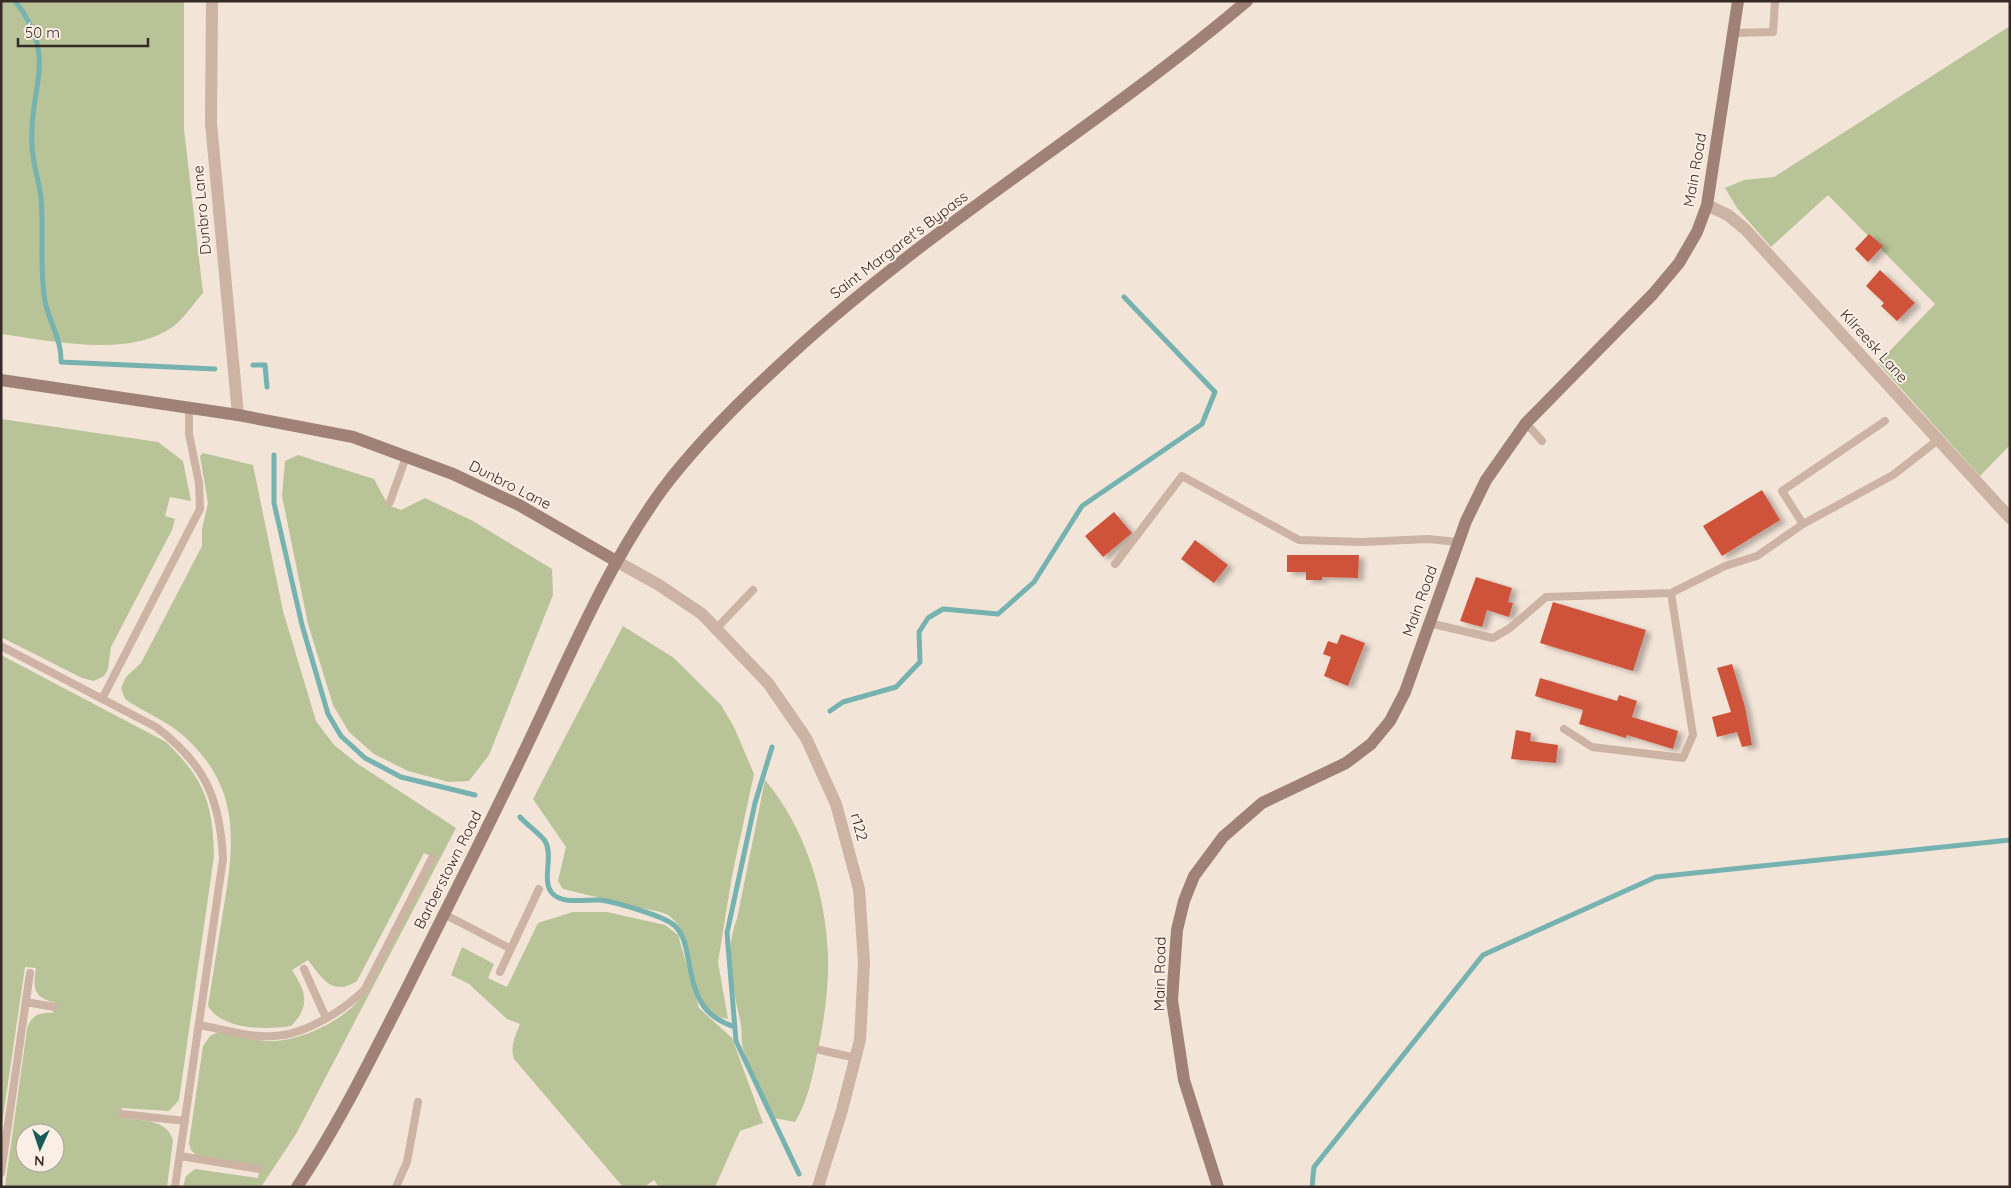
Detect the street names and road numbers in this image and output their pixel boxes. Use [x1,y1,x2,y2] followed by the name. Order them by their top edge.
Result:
[1679,131,1710,208] street label: Main Road
[188,164,215,256] street label: Dunbro Lane
[826,187,971,303] street label: Saint Margaret's Bypass
[1836,305,1912,386] street label: Kilreesk Lane
[466,456,555,513] street label: Dunbro Lane
[1398,562,1441,639] street label: Main Road
[410,807,486,932] street label: Barberstown Road
[847,811,872,843] street label: r122
[1149,936,1170,1011] street label: Main Road

